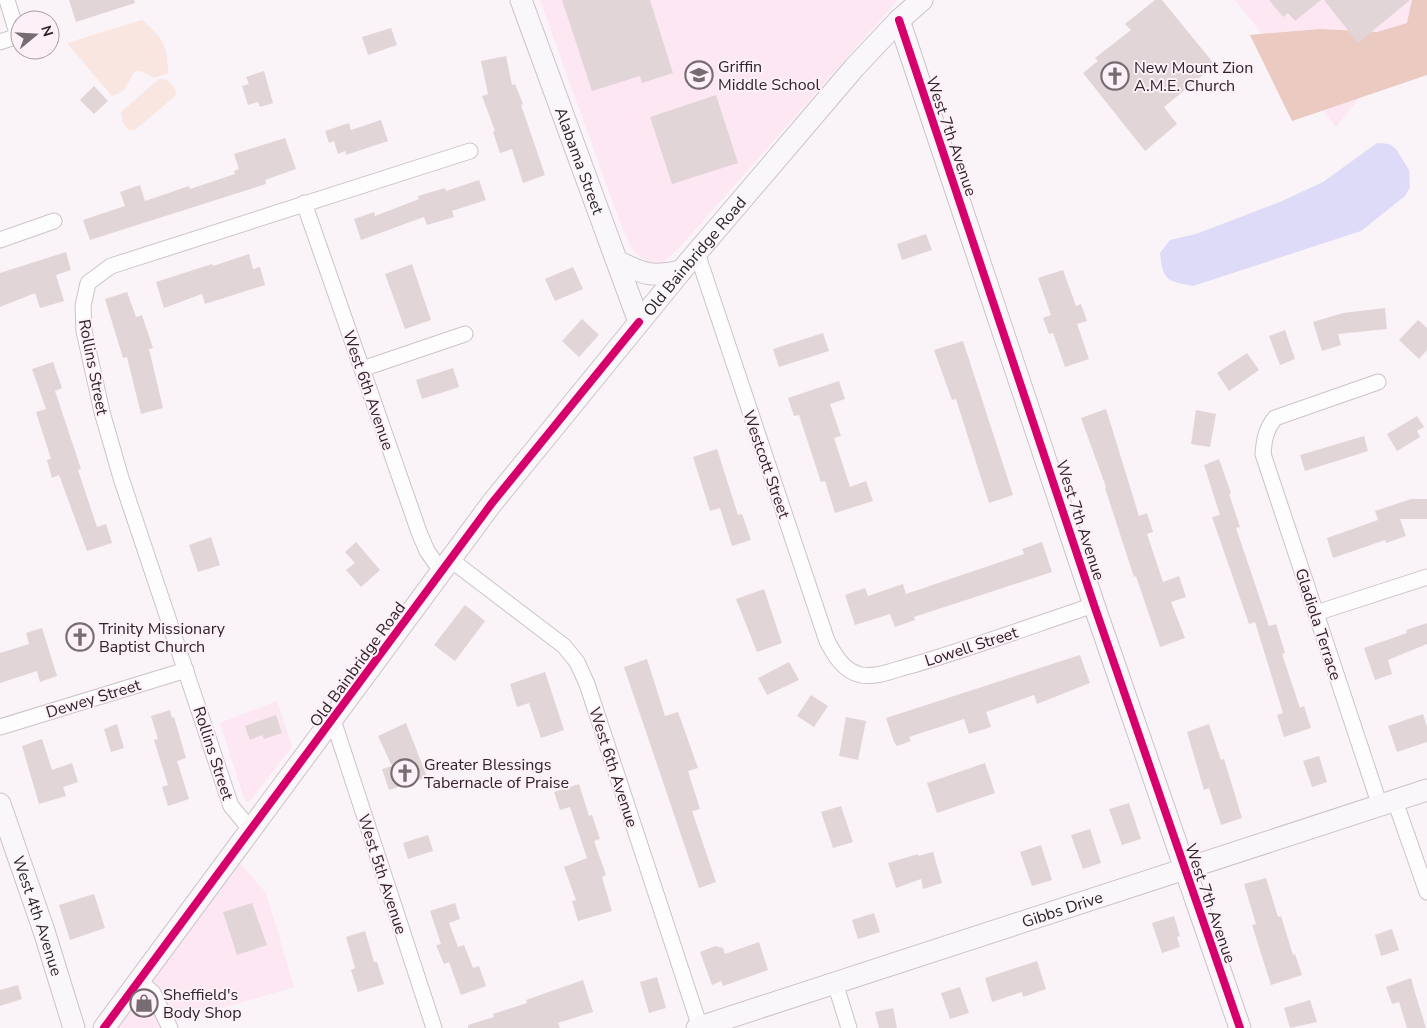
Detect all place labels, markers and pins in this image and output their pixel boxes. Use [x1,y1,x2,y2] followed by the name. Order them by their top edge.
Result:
[718,56,820,96] place label: Griffin Middle School
[1134,57,1253,97] place label: New Mount Zion A.M.E. Church
[684,60,714,90] school or university icon: Griffin Middle School
[1100,61,1130,91] church icon: New Mount Zion A.M.E. Church
[99,618,226,658] place label: Trinity Missionary Baptist Church
[65,622,95,652] church icon: Trinity Missionary Baptist Church
[424,754,569,794] place label: Greater Blessings Tabernacle of Praise
[390,758,420,788] church icon: Greater Blessings Tabernacle of Praise
[163,984,242,1024] place label: Sheffield's Body Shop
[129,988,159,1018] shop icon: Sheffield's Body Shop

